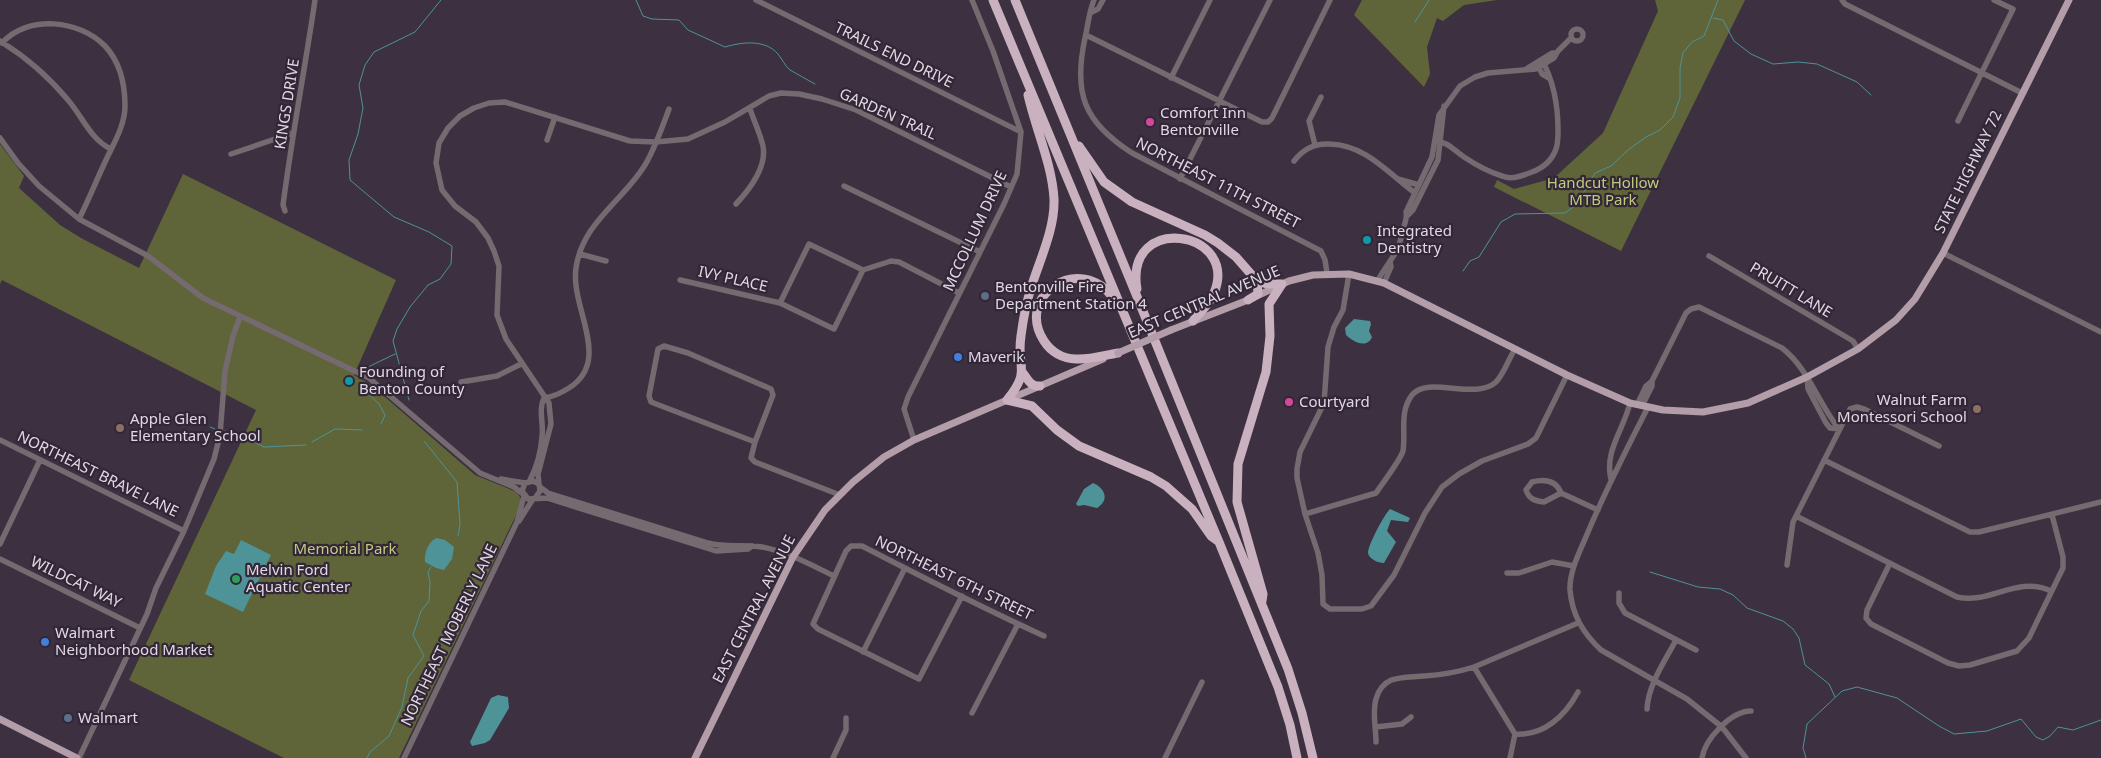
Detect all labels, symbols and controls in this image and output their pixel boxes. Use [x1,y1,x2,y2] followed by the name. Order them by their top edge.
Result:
[832,17,957,92] street label: TRAILS END DRIVE
[269,57,303,151] street label: KINGS DRIVE
[837,83,940,144] street label: GARDEN TRAIL
[1160,102,1246,139] place label: Comfort Inn Bentonville
[1929,107,2006,236] street label: STATE HIGHWAY 72
[1144,116,1156,128] marker: Comfort Inn Bentonville
[1133,132,1305,233] street label: NORTHEAST 11TH STREET
[937,167,1011,294] street label: MCCOLLUM DRIVE
[1547,172,1659,209] park label: Handcut Hollow MTB Park
[1377,220,1452,257] place label: Integrated Dentistry
[1361,234,1373,246] marker: Integrated Dentistry
[1747,257,1836,322] street label: PRUITT LANE
[697,260,770,296] street label: IVY PLACE
[1124,260,1283,342] street label: EAST CENTRAL AVENUE
[995,276,1147,313] place label: Bentonville Fire Department Station 4
[979,290,991,302] marker: Bentonville Fire Department Station 4
[968,346,1024,366] place label: Maverik
[952,351,964,363] marker: Maverik
[359,361,465,398] place label: Founding of Benton County
[343,375,355,387] marker: Founding of Benton County
[1837,389,1967,426] place label: Walnut Farm Montessori School
[1299,391,1370,411] place label: Courtyard
[1283,396,1295,408] marker: Courtyard
[1971,403,1983,415] marker: Walnut Farm Montessori School
[130,408,261,445] place label: Apple Glen Elementary School
[114,422,126,434] marker: Apple Glen Elementary School
[15,425,182,521] street label: NORTHEAST BRAVE LANE
[872,530,1037,624] street label: NORTHEAST 6TH STREET
[707,531,799,686] street label: EAST CENTRAL AVENUE
[293,538,397,558] park label: Memorial Park
[395,540,501,729] street label: NORTHEAST MOBERLY LANE
[28,550,126,612] street label: WILDCAT WAY
[246,559,350,596] place label: Melvin Ford Aquatic Center
[230,573,242,585] marker: Melvin Ford Aquatic Center
[55,622,213,659] place label: Walmart Neighborhood Market
[39,636,51,648] marker: Walmart Neighborhood Market
[78,707,139,727] place label: Walmart
[62,712,74,724] marker: Walmart

